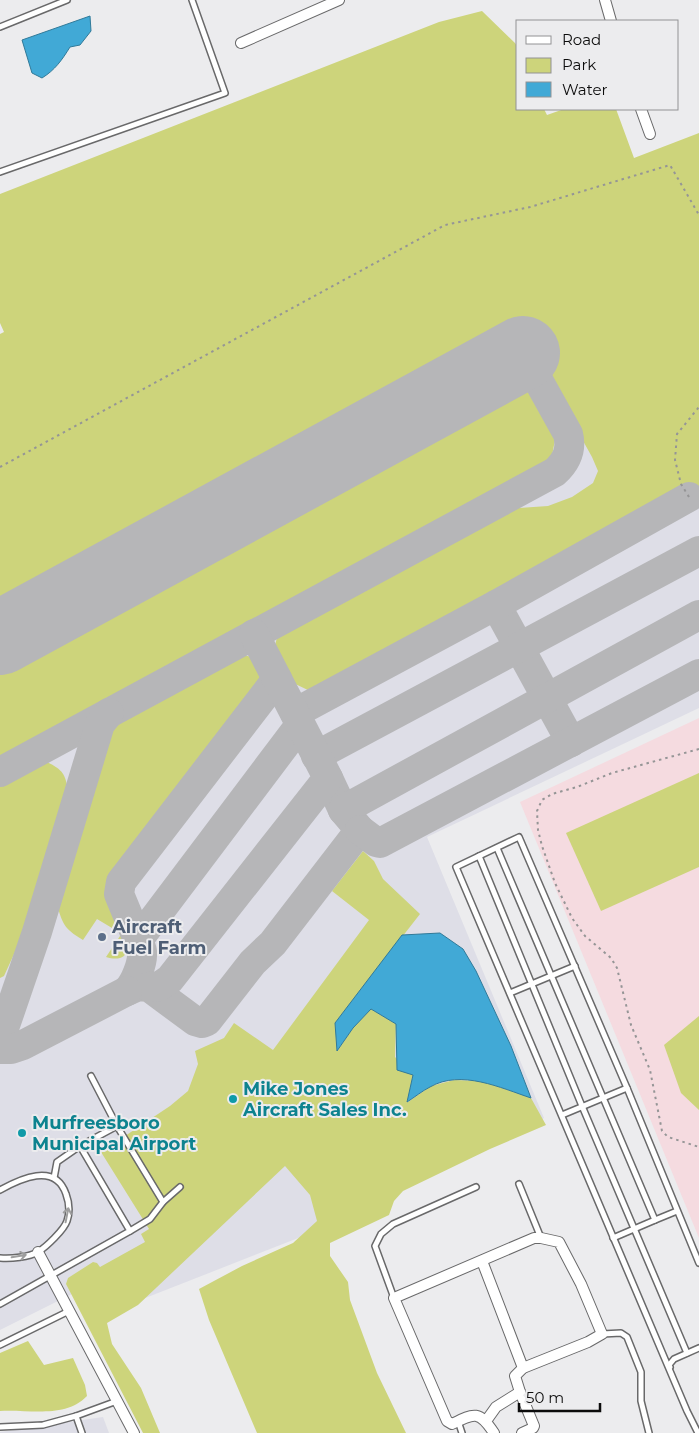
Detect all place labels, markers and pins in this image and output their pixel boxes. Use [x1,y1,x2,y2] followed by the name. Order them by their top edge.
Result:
[111,916,206,959] place label: Aircraft Fuel Farm
[96,931,108,943] marker: Aircraft Fuel Farm
[242,1078,407,1121] place label: Mike Jones Aircraft Sales Inc.
[227,1093,239,1105] marker: Mike Jones Aircraft Sales Inc.
[32,1112,196,1155] place label: Murfreesboro Municipal Airport
[16,1127,28,1139] marker: Murfreesboro Municipal Airport

